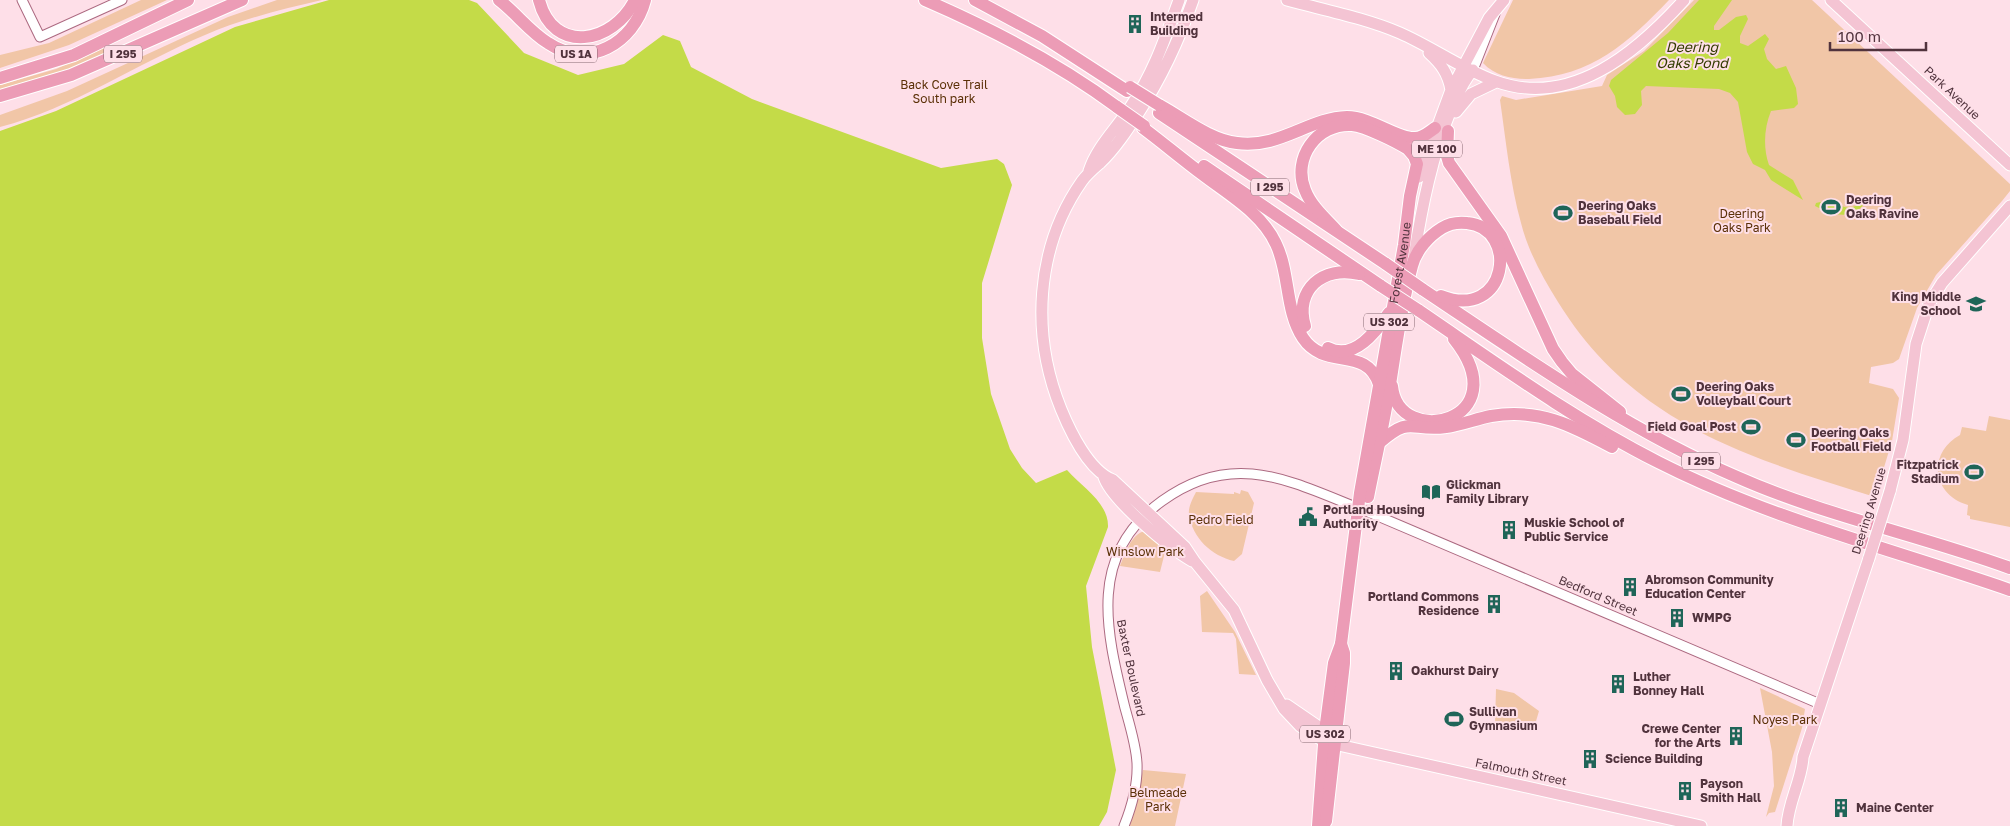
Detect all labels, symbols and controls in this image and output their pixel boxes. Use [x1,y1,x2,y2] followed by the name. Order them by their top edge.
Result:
[1150,9,1203,38] place label: Intermed Building
[1124,13,1146,35] building icon: Intermed Building
[1830,20,1926,52] scale bar
[1838,27,1881,45] text: 100 m
[1656,38,1729,71] water label: Deering Oaks Pond
[104,46,142,62] road number: I 295
[555,46,597,62] road number: US 1A
[1921,63,1984,122] street label: Park Avenue
[900,77,988,106] park label: Back Cove Trail South park
[1412,140,1462,158] road number: ME 100
[1251,178,1289,196] road number: I 295
[1846,192,1919,221] place label: Deering Oaks Ravine
[1820,196,1842,218] sports icon: Deering Oaks Ravine
[1578,198,1661,227] place label: Deering Oaks Baseball Field
[1552,202,1574,224] sports icon: Deering Oaks Baseball Field
[1713,206,1771,235] park label: Deering Oaks Park
[1386,221,1414,305] street label: Forest Avenue
[1892,289,1961,318] place label: King Middle School
[1965,293,1987,315] school or university icon: King Middle School
[1364,314,1414,331] road number: US 302
[1696,379,1791,408] place label: Deering Oaks Volleyball Court
[1670,383,1692,405] sports icon: Deering Oaks Volleyball Court
[1740,416,1762,438] sports icon: Field Goal Post
[1648,419,1736,434] place label: Field Goal Post
[1811,425,1891,454] place label: Deering Oaks Football Field
[1785,429,1807,451] sports icon: Deering Oaks Football Field
[1682,452,1720,470] road number: I 295
[1897,457,1959,486] place label: Fitzpatrick Stadium
[1963,461,1985,483] sports icon: Fitzpatrick Stadium
[1848,465,1889,556] street label: Deering Avenue
[1446,477,1530,506] place label: Glickman Family Library
[1420,481,1442,503] library icon: Glickman Family Library
[1323,502,1425,531] place label: Portland Housing Authority
[1297,506,1319,528] public building icon: Portland Housing Authority
[1188,512,1254,527] park label: Pedro Field
[1524,515,1625,544] place label: Muskie School of Public Service
[1498,519,1520,541] building icon: Muskie School of Public Service
[1106,544,1184,559] park label: Winslow Park
[1556,572,1640,619] street label: Bedford Street
[1645,572,1775,601] place label: Abromson Community Education Center
[1619,576,1641,598] building icon: Abromson Community Education Center
[1368,589,1479,618] place label: Portland Commons Residence
[1483,593,1505,615] building icon: Portland Commons Residence
[1666,607,1688,629] building icon: WMPG
[1692,610,1732,625] place label: WMPG
[1114,618,1149,718] street label: Baxter Boulevard
[1385,660,1407,682] building icon: Oakhurst Dairy
[1411,663,1500,678] place label: Oakhurst Dairy
[1633,669,1704,698] place label: Luther Bonney Hall
[1607,673,1629,695] building icon: Luther Bonney Hall
[1469,704,1537,733] place label: Sullivan Gymnasium
[1443,708,1465,730] sports icon: Sullivan Gymnasium
[1753,712,1818,727] park label: Noyes Park
[1642,721,1721,750] place label: Crewe Center for the Arts
[1725,725,1747,747] building icon: Crewe Center for the Arts
[1300,726,1350,742] road number: US 302
[1579,748,1601,770] building icon: Science Building
[1605,751,1703,766] place label: Science Building
[1474,754,1568,789] street label: Falmouth Street
[1700,776,1761,805] place label: Payson Smith Hall
[1674,780,1696,802] building icon: Payson Smith Hall
[1129,785,1187,814] park label: Belmeade Park
[1830,797,1852,819] building icon: Maine Center
[1856,800,1934,815] place label: Maine Center

